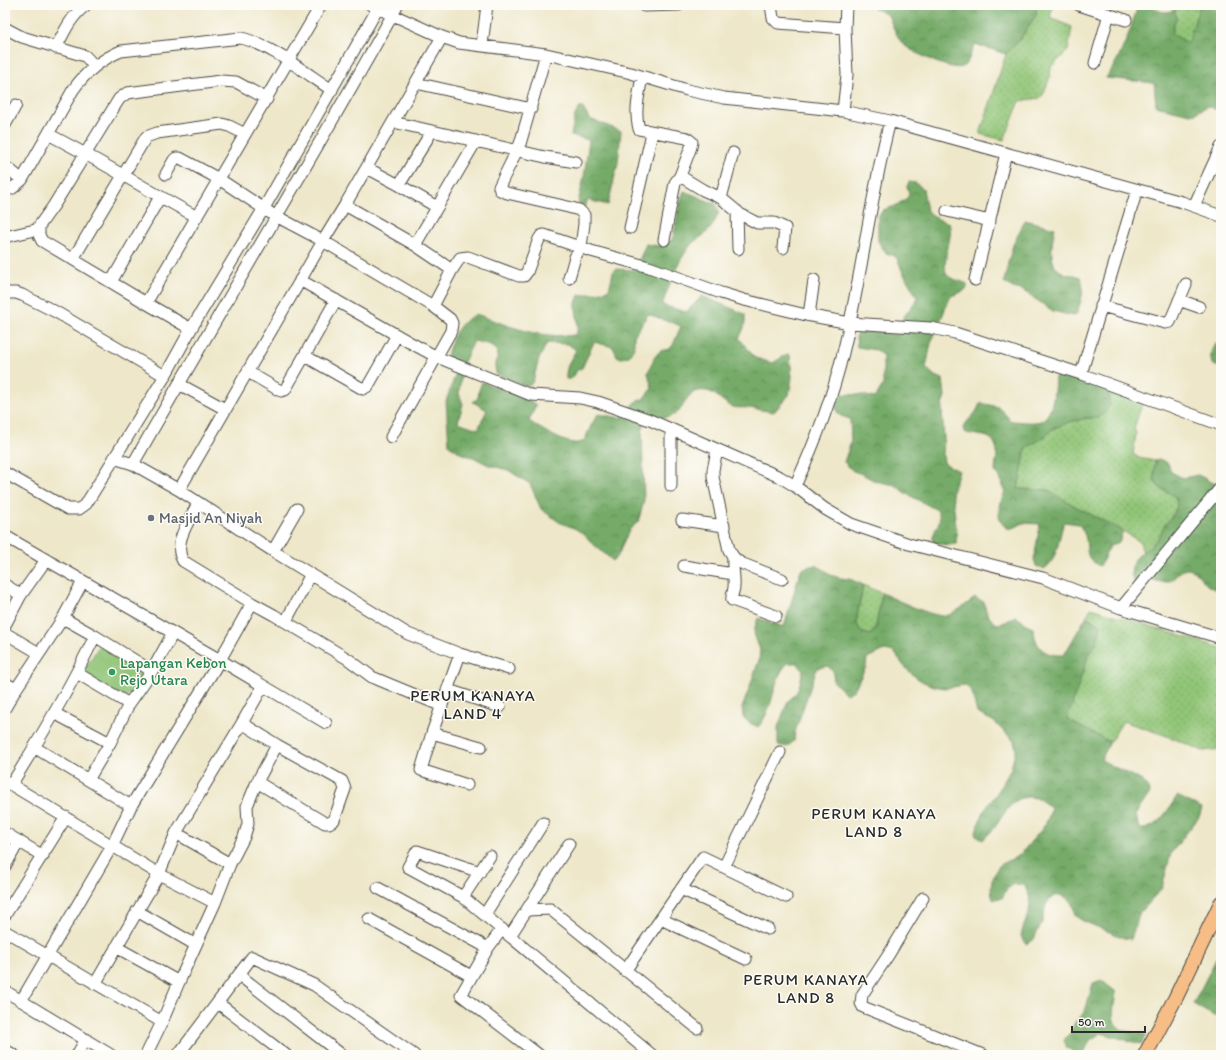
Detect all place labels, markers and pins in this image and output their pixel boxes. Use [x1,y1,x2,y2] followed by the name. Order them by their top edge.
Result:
[159,509,262,527] place label: Masjid An Niyah
[146,513,156,523] marker: Masjid An Niyah
[120,654,227,689] place label: Lapangan Kebon Rejo Utara
[107,667,117,677] marker: Lapangan Kebon Rejo Utara

